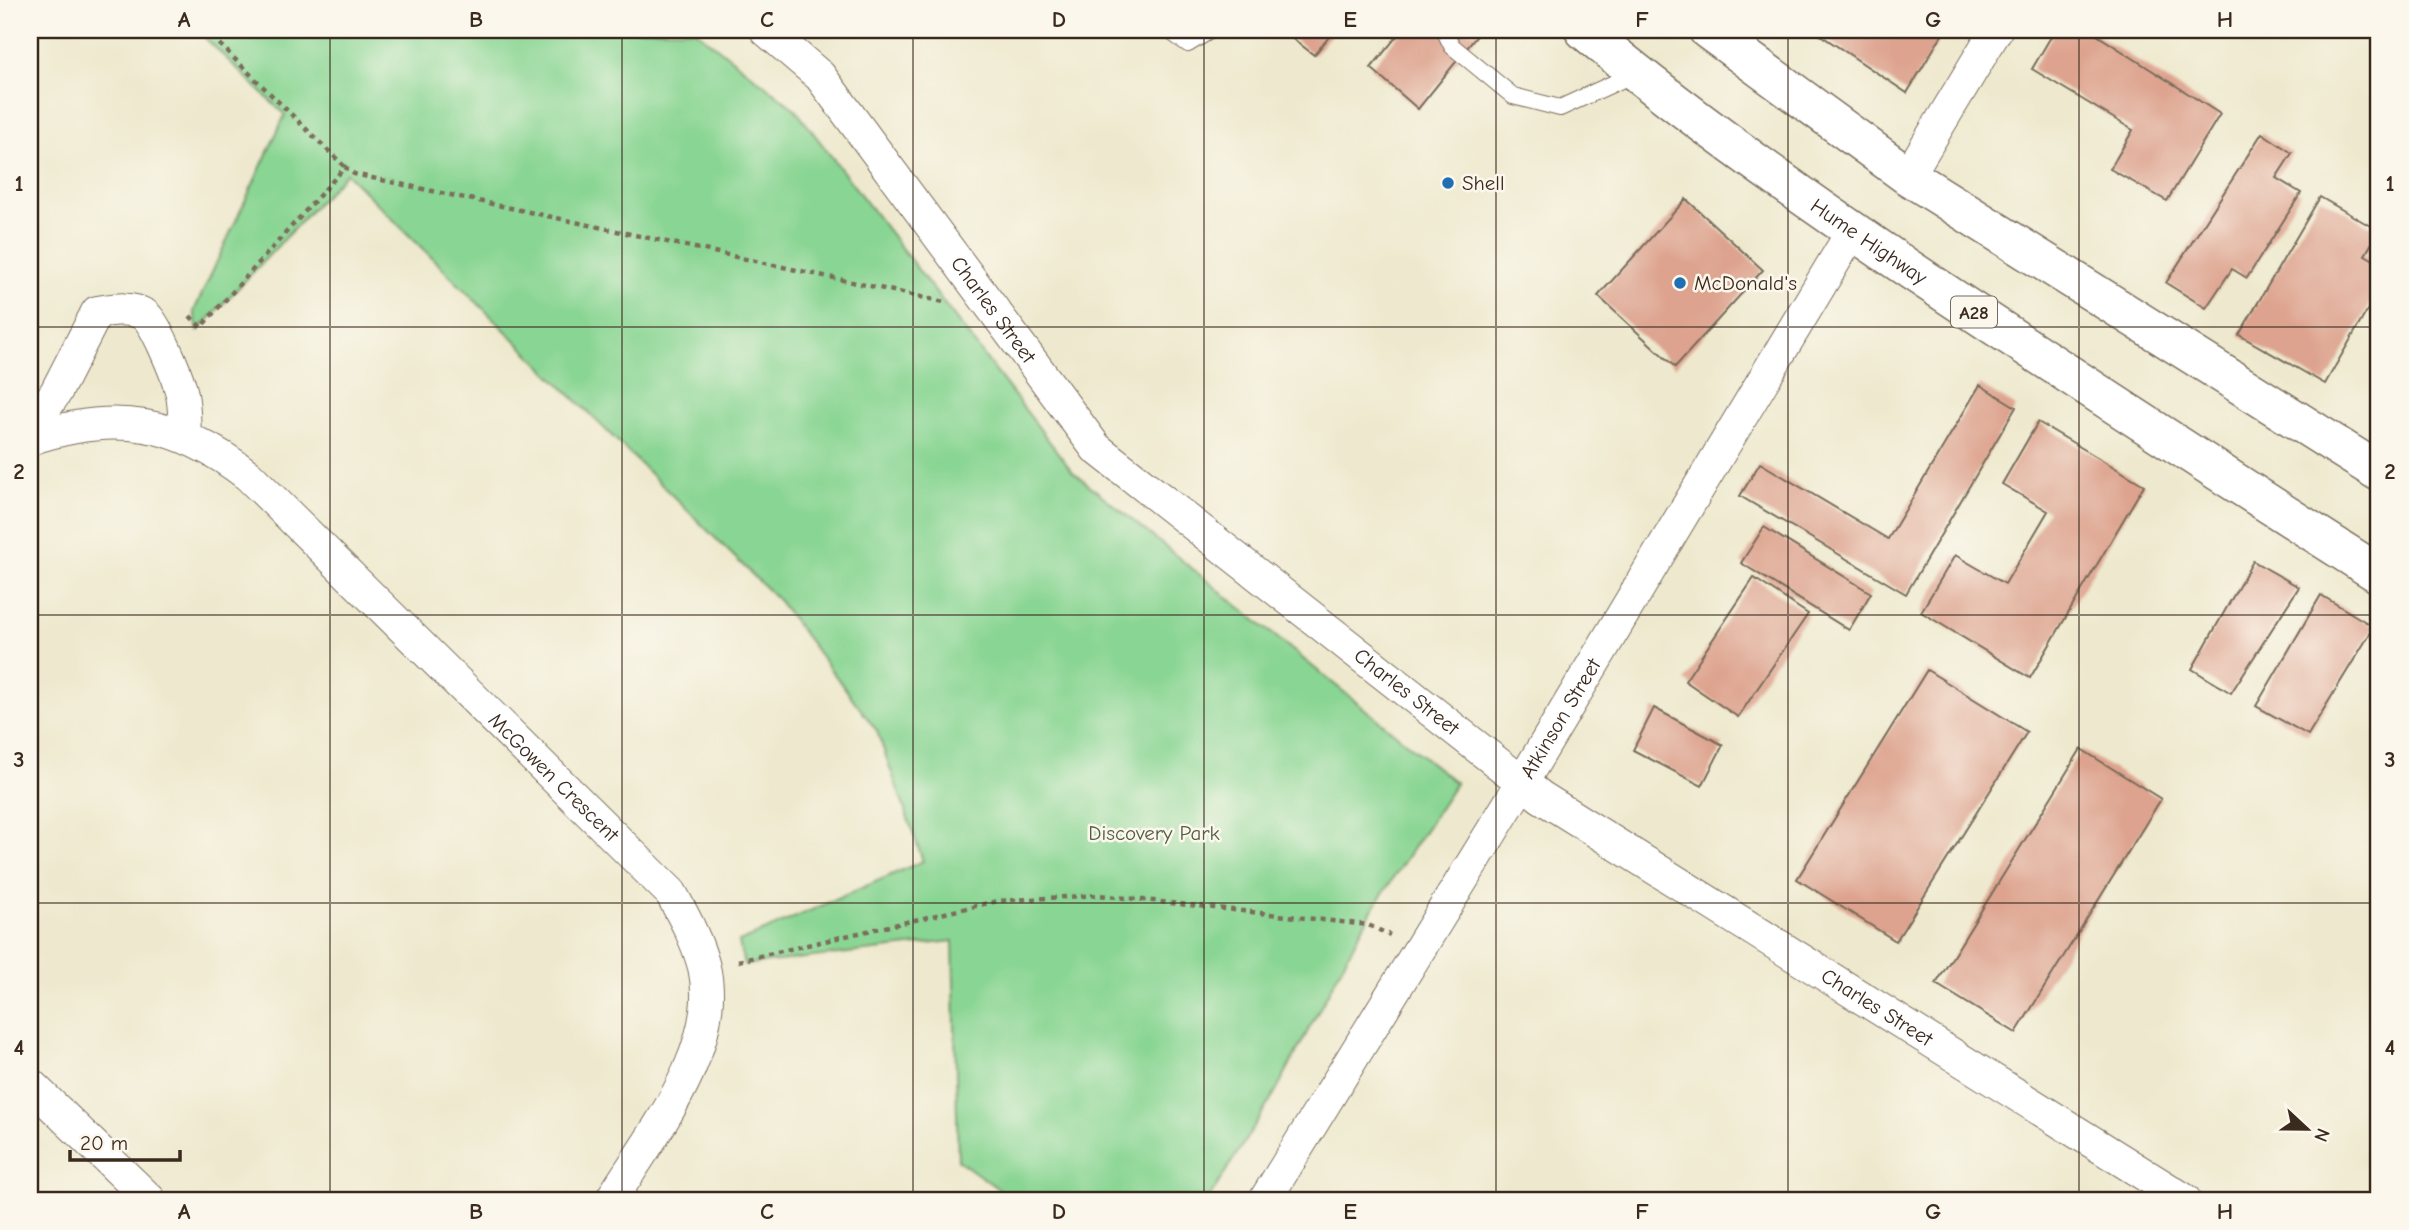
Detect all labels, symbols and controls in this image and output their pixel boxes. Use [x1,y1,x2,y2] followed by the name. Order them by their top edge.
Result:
[178,6,191,33] text: A
[469,6,483,33] text: B
[760,6,774,33] text: C
[1052,6,1066,33] text: D
[1343,6,1357,33] text: E
[1635,6,1649,33] text: F
[1925,6,1941,33] text: G
[2217,6,2233,33] text: H
[14,170,24,197] text: 1
[2385,170,2395,197] text: 1
[1462,171,1505,195] place label: Shell
[1440,175,1456,191] marker: Shell
[1806,193,1932,290] street label: Hume Highway
[946,252,1041,369] street label: Charles Street
[1694,271,1797,295] place label: McDonald's
[1672,275,1688,291] marker: McDonald's
[1951,296,1997,328] road number: A28
[13,458,25,485] text: 2
[2384,458,2396,485] text: 2
[1349,643,1465,741] street label: Charles Street
[1515,653,1606,783] street label: Atkinson Street
[484,708,625,847] street label: McGowen Crescent
[13,746,25,773] text: 3
[2384,746,2396,773] text: 3
[1088,821,1220,845] park label: Discovery Park
[1817,963,1938,1052] street label: Charles Street
[14,1034,25,1061] text: 4
[2385,1034,2396,1061] text: 4
[2272,1094,2342,1164] north arrow
[70,1118,180,1162] scale bar
[2309,1125,2334,1145] text: N
[80,1131,128,1155] text: 20 m
[178,1198,191,1225] text: A
[469,1198,483,1225] text: B
[760,1198,774,1225] text: C
[1052,1198,1066,1225] text: D
[1343,1198,1357,1225] text: E
[1635,1198,1649,1225] text: F
[1925,1198,1941,1225] text: G
[2217,1198,2233,1225] text: H

